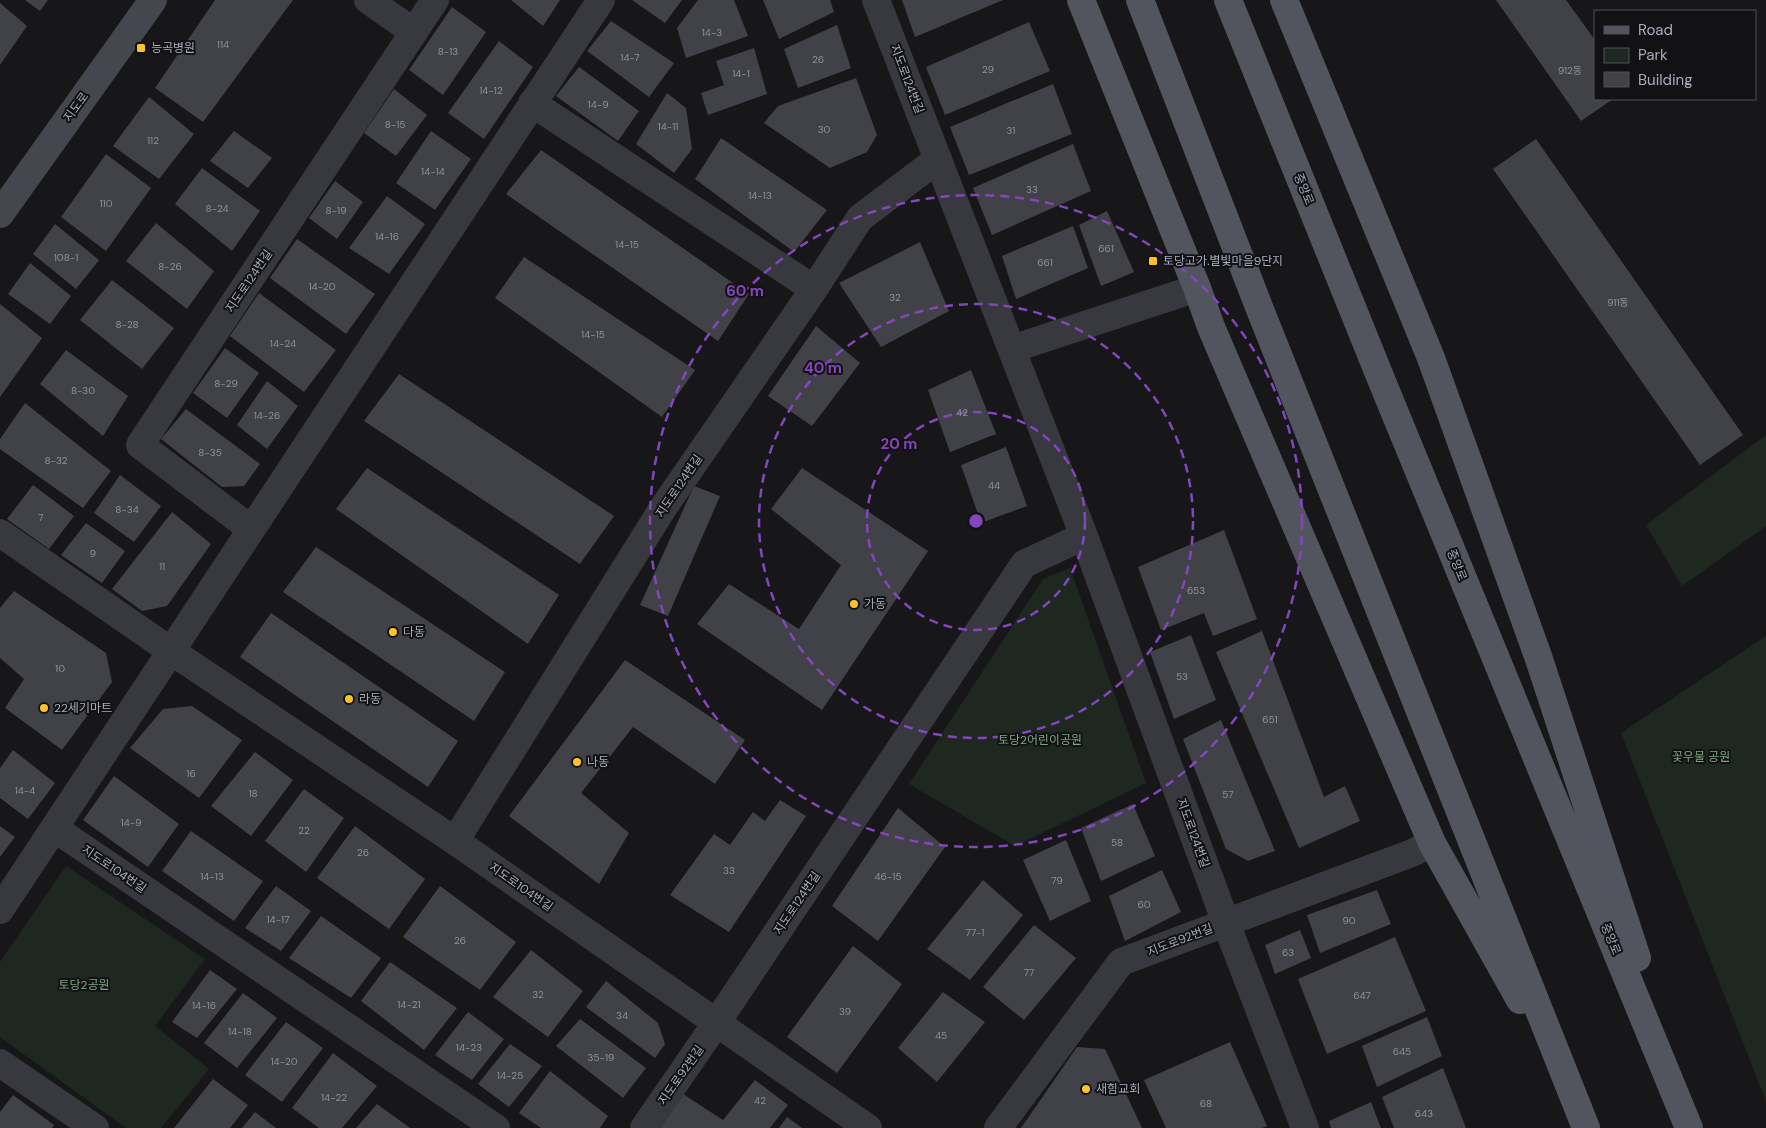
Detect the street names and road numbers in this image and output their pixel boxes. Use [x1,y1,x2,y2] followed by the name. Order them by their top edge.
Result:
[886,42,928,116] street label: 지도로124번길
[60,89,92,125] street label: 지도로
[1290,171,1318,207] street label: 중앙로
[222,246,276,316] street label: 지도로124번길
[652,451,706,521] street label: 지도로124번길
[1443,547,1471,583] street label: 중앙로
[1173,796,1213,870] street label: 지도로124번길
[79,842,149,896] street label: 지도로104번길
[486,859,556,915] street label: 지도로104번길
[770,868,824,938] street label: 지도로124번길
[1145,920,1215,960] street label: 지도로92번길
[1597,921,1625,957] street label: 중앙로
[655,1042,707,1108] street label: 지도로92번길

